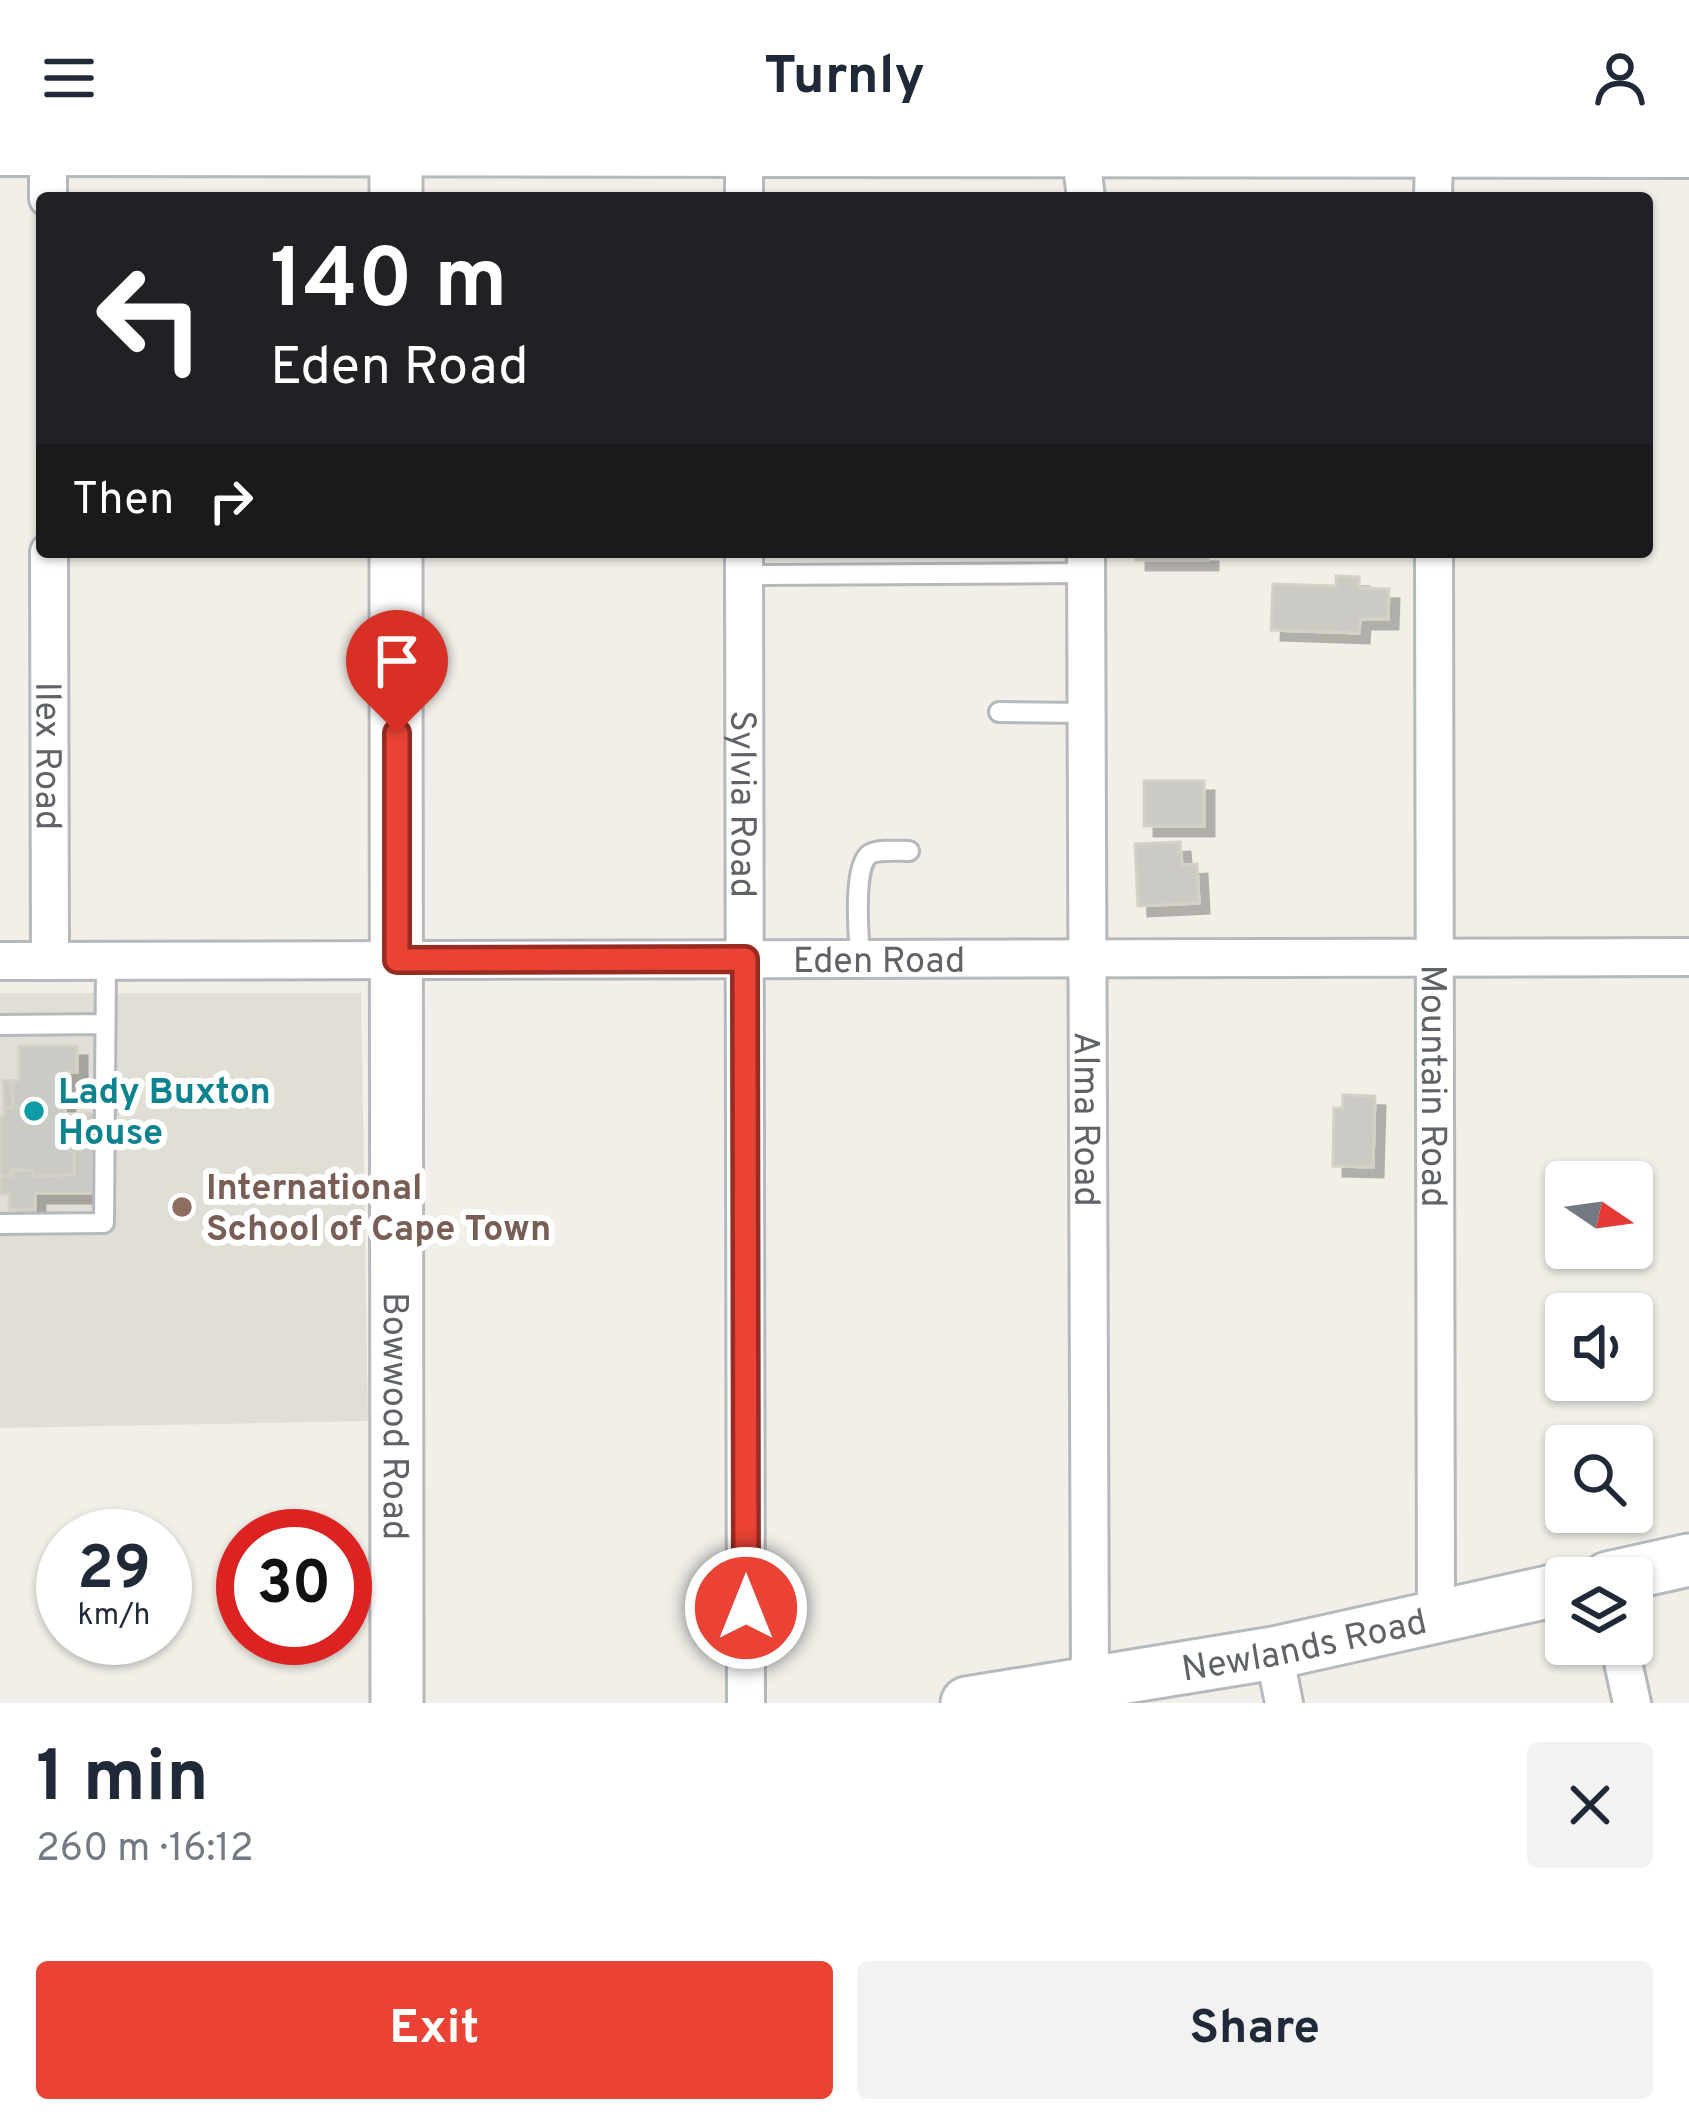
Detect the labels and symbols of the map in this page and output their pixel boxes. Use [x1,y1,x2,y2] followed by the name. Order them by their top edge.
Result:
[346,610,448,733] pin
[22,682,69,830] street label: Ilex Road
[717,710,764,898] street label: Sylvia Road
[793,940,965,986] street label: Eden Road
[1408,965,1454,1207] street label: Mountain Road
[1061,1031,1107,1207] street label: Alma Road
[58,1071,271,1158] place label: Lady Buxton House
[21,1098,47,1124] marker: Lady Buxton House
[1545,1161,1653,1269] north arrow
[206,1167,551,1254] place label: International School of Cape Town
[169,1194,195,1220] marker: International School of Cape Town
[370,1292,416,1540] street label: Bowwood Road
[216,1509,372,1665] speed limit sign: 30
[683,1545,809,1671] position arrow
[1179,1601,1432,1695] street label: Newlands Road

